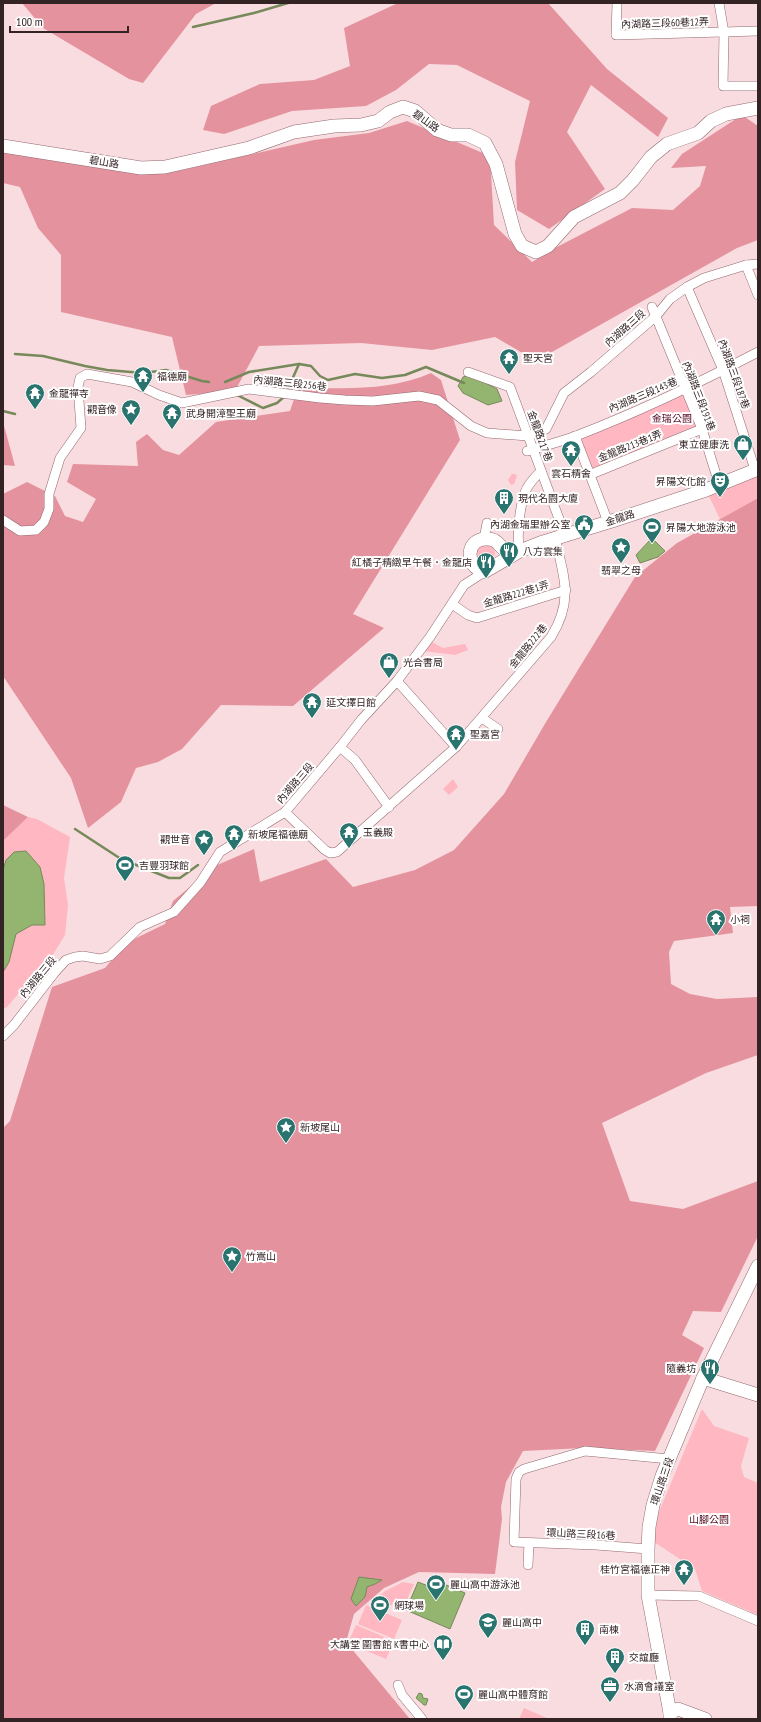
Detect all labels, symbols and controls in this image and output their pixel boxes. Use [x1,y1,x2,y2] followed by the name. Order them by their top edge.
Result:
[10,8,128,34] scale bar
[16,14,43,29] text: 100 m
[621,15,709,31] street label: 內湖路三段60巷12弄
[410,107,442,135] street label: 碧山路
[88,153,120,171] street label: 碧山路
[602,307,648,349] street label: 內湖路三段
[715,337,753,411] street label: 內湖路三段187巷
[498,347,520,375] temple icon: 聖天宮
[523,352,553,365] place label: 聖天宮
[680,359,718,433] street label: 內湖路三段191巷
[132,365,154,393] temple icon: 福德廟
[157,370,187,383] place label: 福德廟
[253,373,327,393] street label: 內湖路三段256巷
[607,375,679,415] street label: 內湖路三段143巷
[24,382,46,410] temple icon: 金龍禪寺
[49,387,89,400] place label: 金龍禪寺
[120,398,142,426] place icon: 觀音像
[161,402,183,430] temple icon: 武身開漳聖王廟
[87,403,117,416] place label: 觀音像
[186,407,256,420] place label: 武身開漳聖王廟
[525,409,555,463] street label: 金龍路217巷
[652,412,692,425] park label: 金瑞公園
[596,427,664,465] street label: 金龍路213巷1弄
[732,433,754,461] shop icon: 東立健康洗
[679,438,729,451] place label: 東立健康洗
[560,439,582,467] temple icon: 雲石精舍
[551,467,591,480] place label: 雲石精舍
[709,470,731,498] theatre icon: 昇陽文化館
[656,475,706,488] place label: 昇陽文化館
[493,487,515,515] building icon: 現代名園大廈
[518,492,578,505] place label: 現代名園大廈
[604,507,636,529] street label: 金龍路
[573,513,595,541] public building icon: 內湖金瑞里辦公室
[641,516,663,544] sports icon: 昇陽大地游泳池
[490,518,570,531] place label: 內湖金瑞里辦公室
[666,521,736,534] place label: 昇陽大地游泳池
[610,536,632,564] place icon: 翡翠之母
[498,540,520,568] restaurant icon: 八方雲集
[523,545,563,558] place label: 八方雲集
[475,551,497,579] restaurant icon: 紅橘子精緻早午餐．金龍店
[352,556,472,569] place label: 紅橘子精緻早午餐．金龍店
[601,564,641,577] place label: 翡翠之母
[482,578,550,610] street label: 金龍路222巷1弄
[506,621,550,671] street label: 金龍路222巷
[378,651,400,679] shop icon: 光合書局
[403,656,443,669] place label: 光合書局
[301,691,323,719] temple icon: 延文擇日館
[326,696,376,709] place label: 延文擇日館
[445,723,467,751] temple icon: 聖嘉宮
[470,728,500,741] place label: 聖嘉宮
[274,760,316,806] street label: 內湖路三段
[338,821,360,849] temple icon: 玉義殿
[223,823,245,851] temple icon: 新坡尾福德廟
[363,826,393,839] place label: 玉義殿
[193,828,215,856] place icon: 觀世音
[248,828,308,841] place label: 新坡尾福德廟
[160,833,190,846] place label: 觀世音
[114,854,136,882] sports icon: 吉豐羽球館
[139,859,189,872] place label: 吉豐羽球館
[705,908,727,936] temple icon: 小祠
[730,913,750,926] place label: 小祠
[17,954,59,1000] street label: 內湖路三段
[275,1116,297,1144] place icon: 新坡尾山
[300,1121,340,1134] place label: 新坡尾山
[221,1245,243,1273] place icon: 竹嵩山
[246,1250,276,1263] place label: 竹嵩山
[699,1357,721,1385] restaurant icon: 隨義坊
[666,1362,696,1375] place label: 隨義坊
[648,1455,676,1507] street label: 環山路三段
[689,1513,729,1526] park label: 山腳公園
[546,1526,616,1542] street label: 環山路三段16巷
[673,1558,695,1586] temple icon: 桂竹宮福德正神
[600,1563,670,1576] place label: 桂竹宮福德正神
[425,1573,447,1601] sports icon: 麗山高中游泳池
[450,1578,520,1591] place label: 麗山高中游泳池
[369,1594,391,1622] sports icon: 網球場
[394,1599,424,1612] place label: 網球場
[477,1611,499,1639] school or university icon: 麗山高中
[502,1616,542,1629] place label: 麗山高中
[574,1618,596,1646] building icon: 南棟
[599,1623,619,1636] place label: 南棟
[432,1633,454,1661] library icon: 大講堂 圖書館 K書中心
[330,1638,429,1651] place label: 大講堂 圖書館 K書中心
[604,1646,626,1674] building icon: 交誼廳
[629,1651,659,1664] place label: 交誼廳
[599,1675,621,1703] office icon: 水滴會議室
[624,1680,674,1693] place label: 水滴會議室
[453,1683,475,1711] sports icon: 麗山高中體育館
[478,1688,548,1701] place label: 麗山高中體育館

